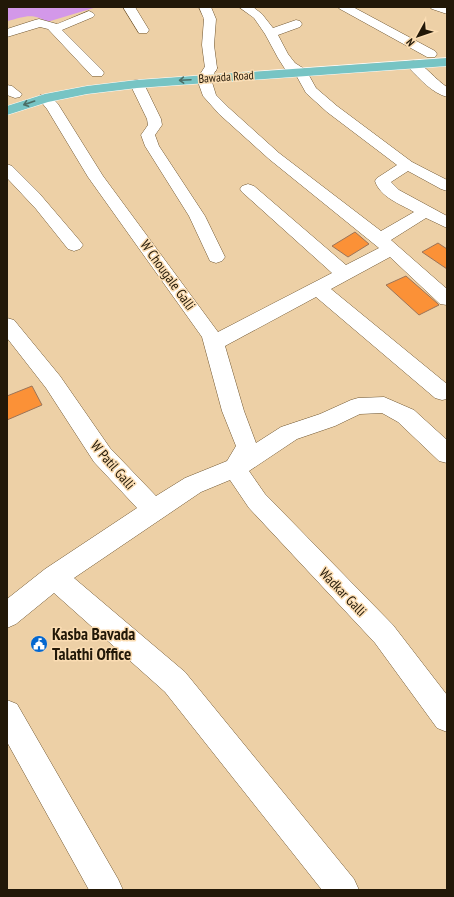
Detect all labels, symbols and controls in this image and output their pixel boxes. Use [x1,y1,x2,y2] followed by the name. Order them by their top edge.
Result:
[398,16,438,56] north arrow
[403,36,418,49] text: N
[198,67,254,86] street label: Bawada Road
[179,76,192,83] one-way arrow
[23,100,35,108] one-way arrow
[136,236,200,314] street label: W Chougale Galli
[87,437,139,493] street label: W Patil Galli
[316,564,370,620] street label: Wadkar Galli
[52,623,135,665] place label: Kasba Bavada Talathi Office
[29,634,49,654] public building icon: Kasba Bavada Talathi Office

